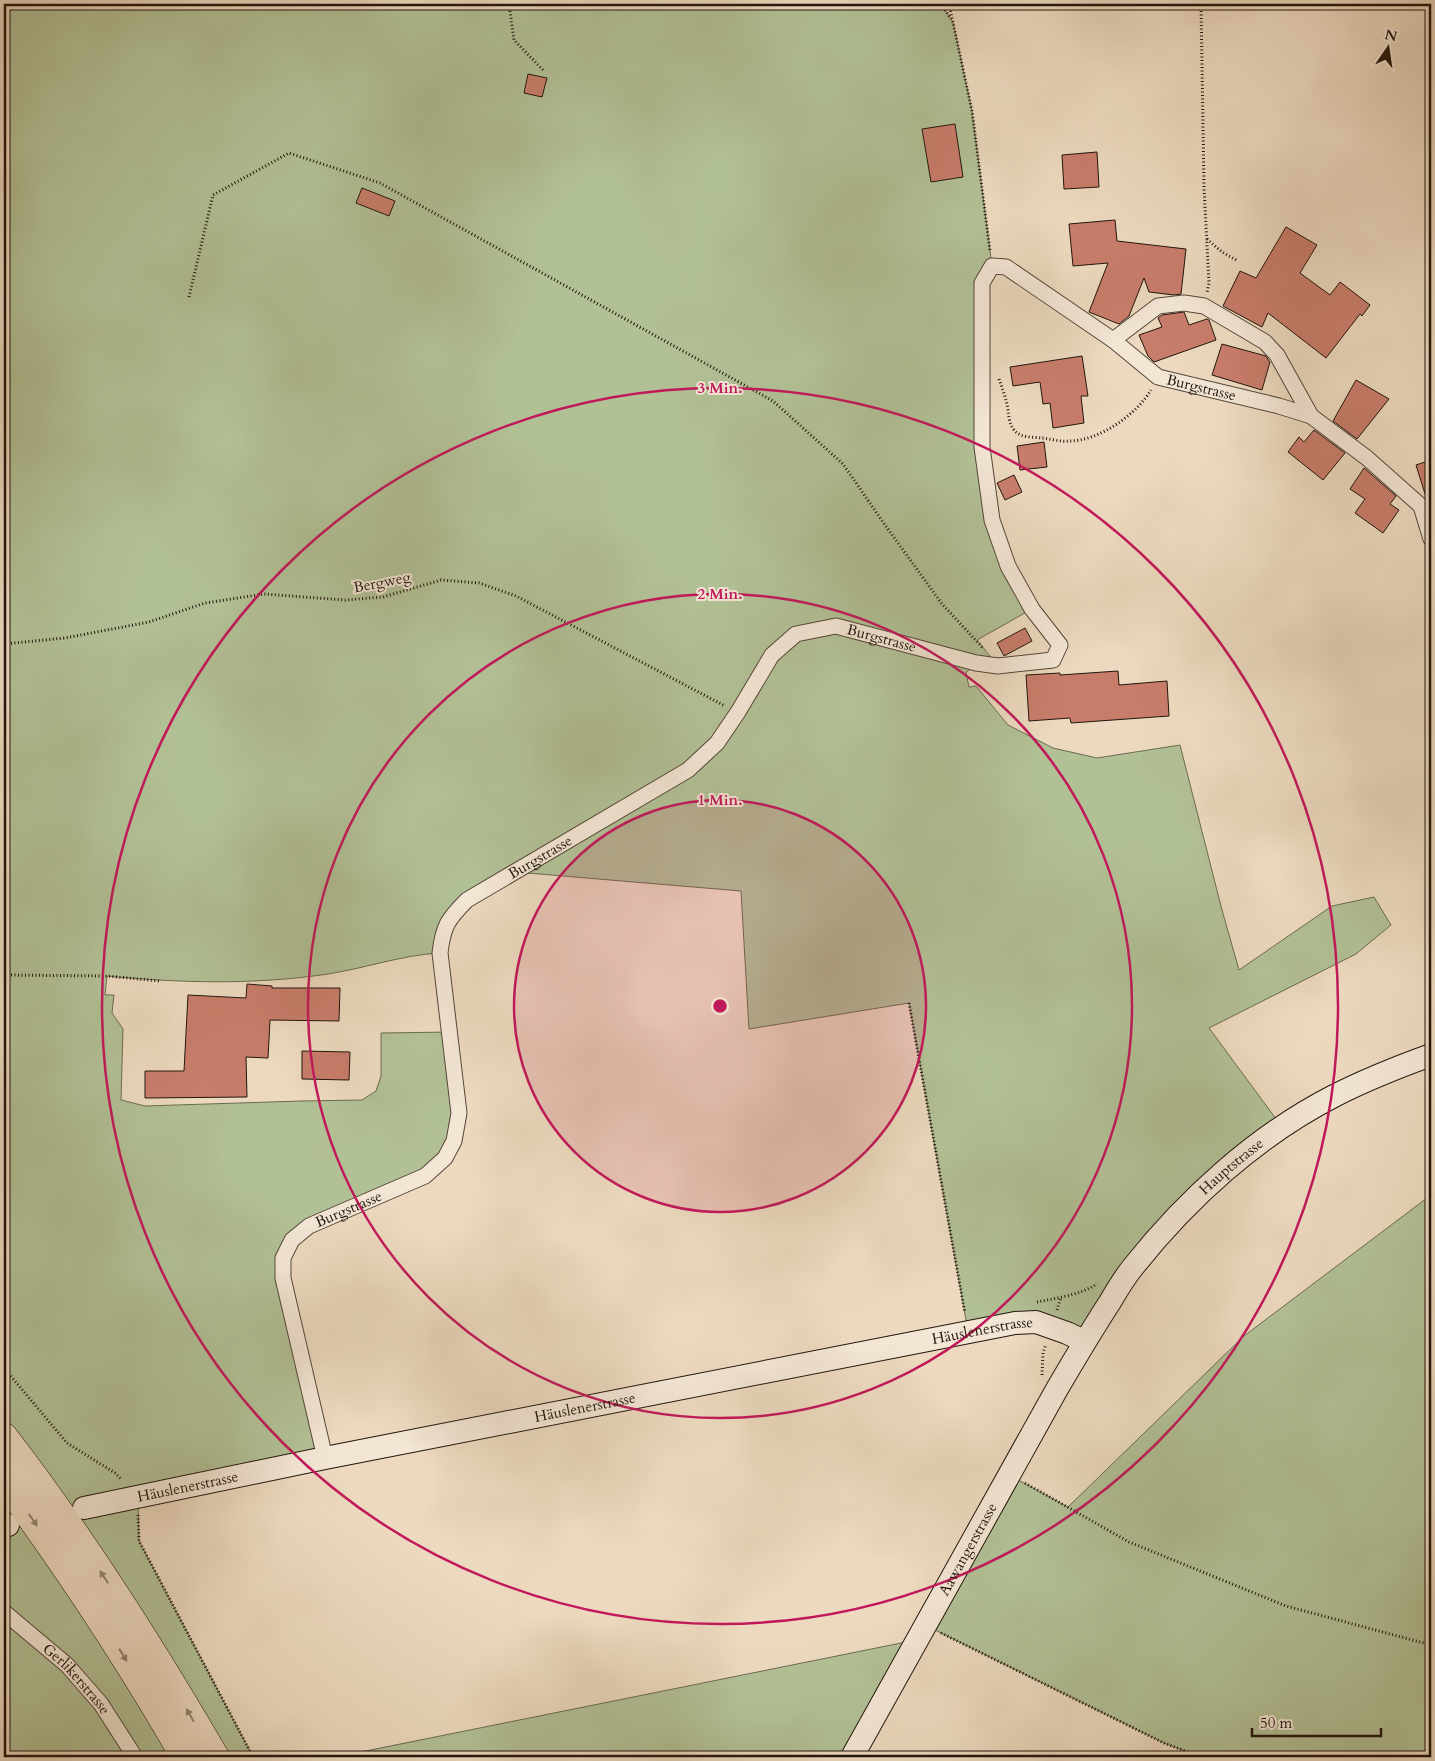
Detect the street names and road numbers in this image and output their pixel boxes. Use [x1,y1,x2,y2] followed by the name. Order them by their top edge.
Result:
[1164,369,1238,405] street label: Burgstrasse
[352,567,413,597] street label: Bergweg
[845,619,919,657] street label: Burgstrasse
[504,830,576,884] street label: Burgstrasse
[1195,1133,1268,1199] street label: Hauptstrasse
[312,1186,385,1232] street label: Burgstrasse
[930,1312,1034,1349] street label: Häuslenerstrasse
[533,1387,637,1427] street label: Häuslenerstrasse
[136,1466,240,1507] street label: Häuslenerstrasse
[934,1499,1002,1599] street label: Aawangerstrasse
[38,1639,115,1718] street label: Gerlikerstrasse

